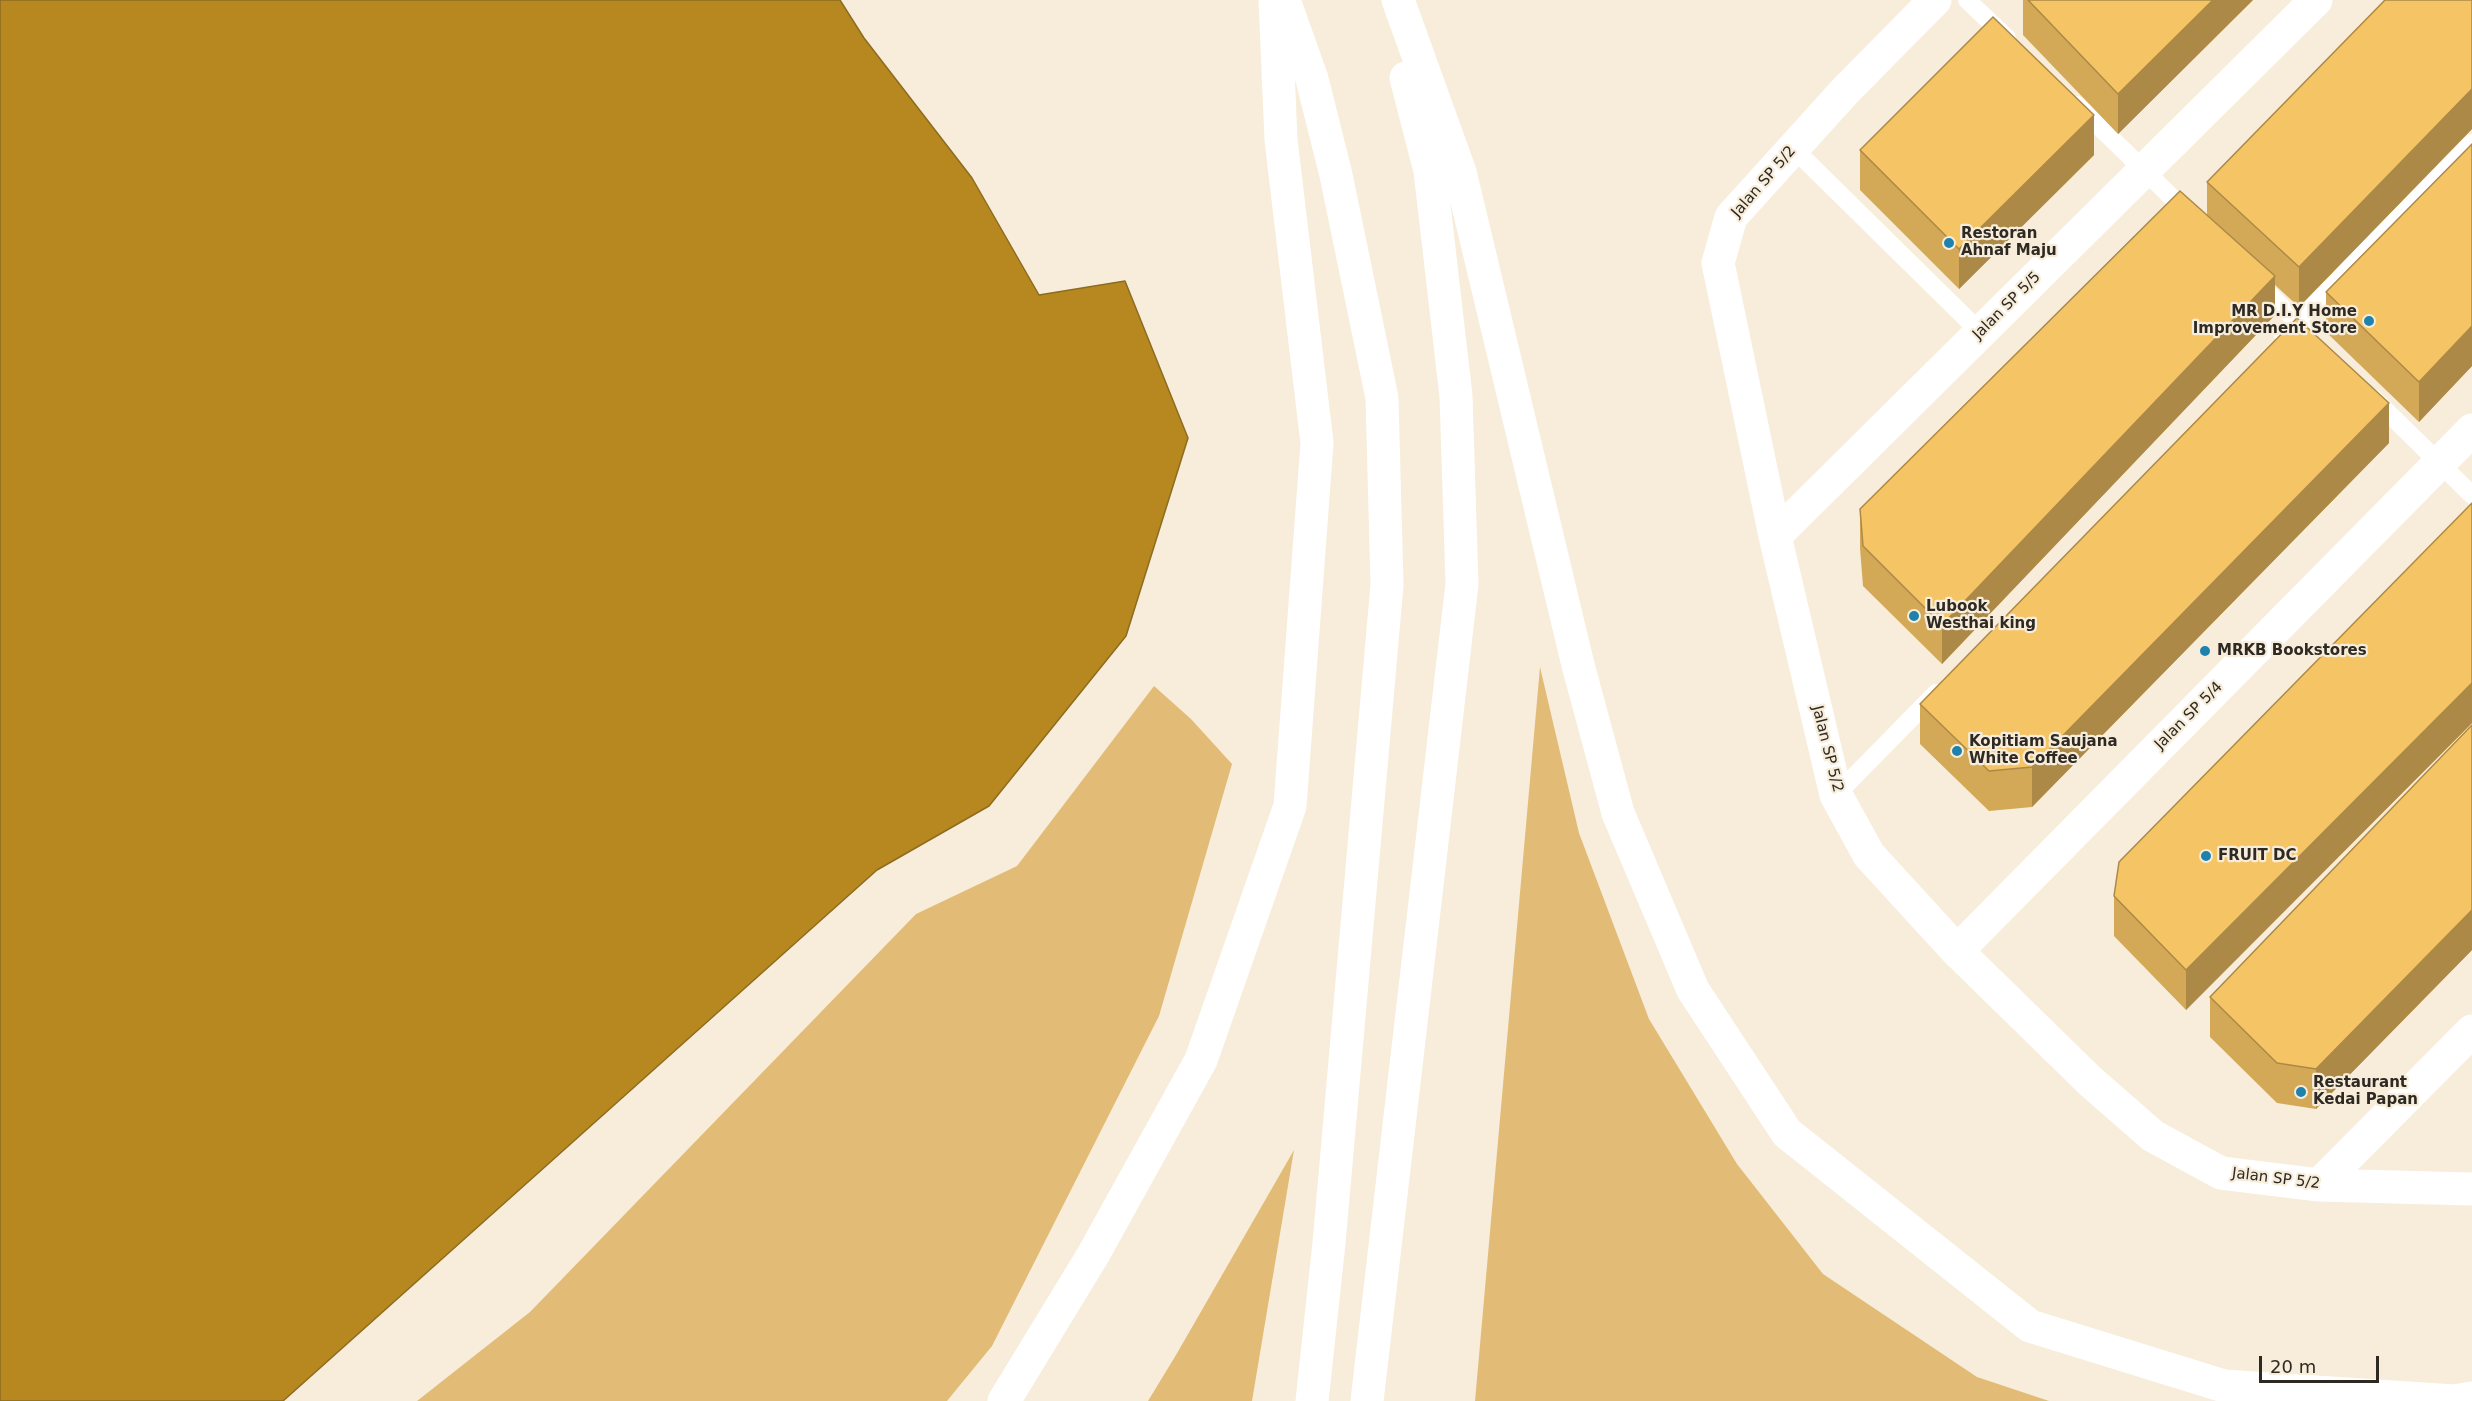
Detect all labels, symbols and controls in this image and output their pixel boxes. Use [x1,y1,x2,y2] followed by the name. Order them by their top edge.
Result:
[1728,143,1800,221] street label: Jalan SP 5/2
[1961,225,2057,260] place label: Restoran Ahnaf Maju
[1942,236,1956,250] marker: Restoran Ahnaf Maju
[1969,268,2045,344] street label: Jalan SP 5/5
[2193,303,2357,338] place label: MR D.I.Y Home Improvement Store
[2362,314,2376,328] marker: MR D.I.Y Home Improvement Store
[1926,598,2036,633] place label: Lubook Westhai king
[1907,609,1921,623] marker: Lubook Westhai king
[2217,642,2367,660] place label: MRKB Bookstores
[2198,644,2212,658] marker: MRKB Bookstores
[2151,678,2227,754] street label: Jalan SP 5/4
[1808,704,1846,794] street label: Jalan SP 5/2
[1969,733,2117,768] place label: Kopitiam Saujana White Coffee
[1950,744,1964,758] marker: Kopitiam Saujana White Coffee
[2218,847,2296,865] place label: FRUIT DC
[2199,849,2213,863] marker: FRUIT DC
[2313,1074,2418,1109] place label: Restaurant Kedai Papan
[2294,1085,2308,1099] marker: Restaurant Kedai Papan
[2231,1165,2321,1193] street label: Jalan SP 5/2
[2262,1344,2382,1382] scale bar
[2270,1356,2316,1377] text: 20 m

